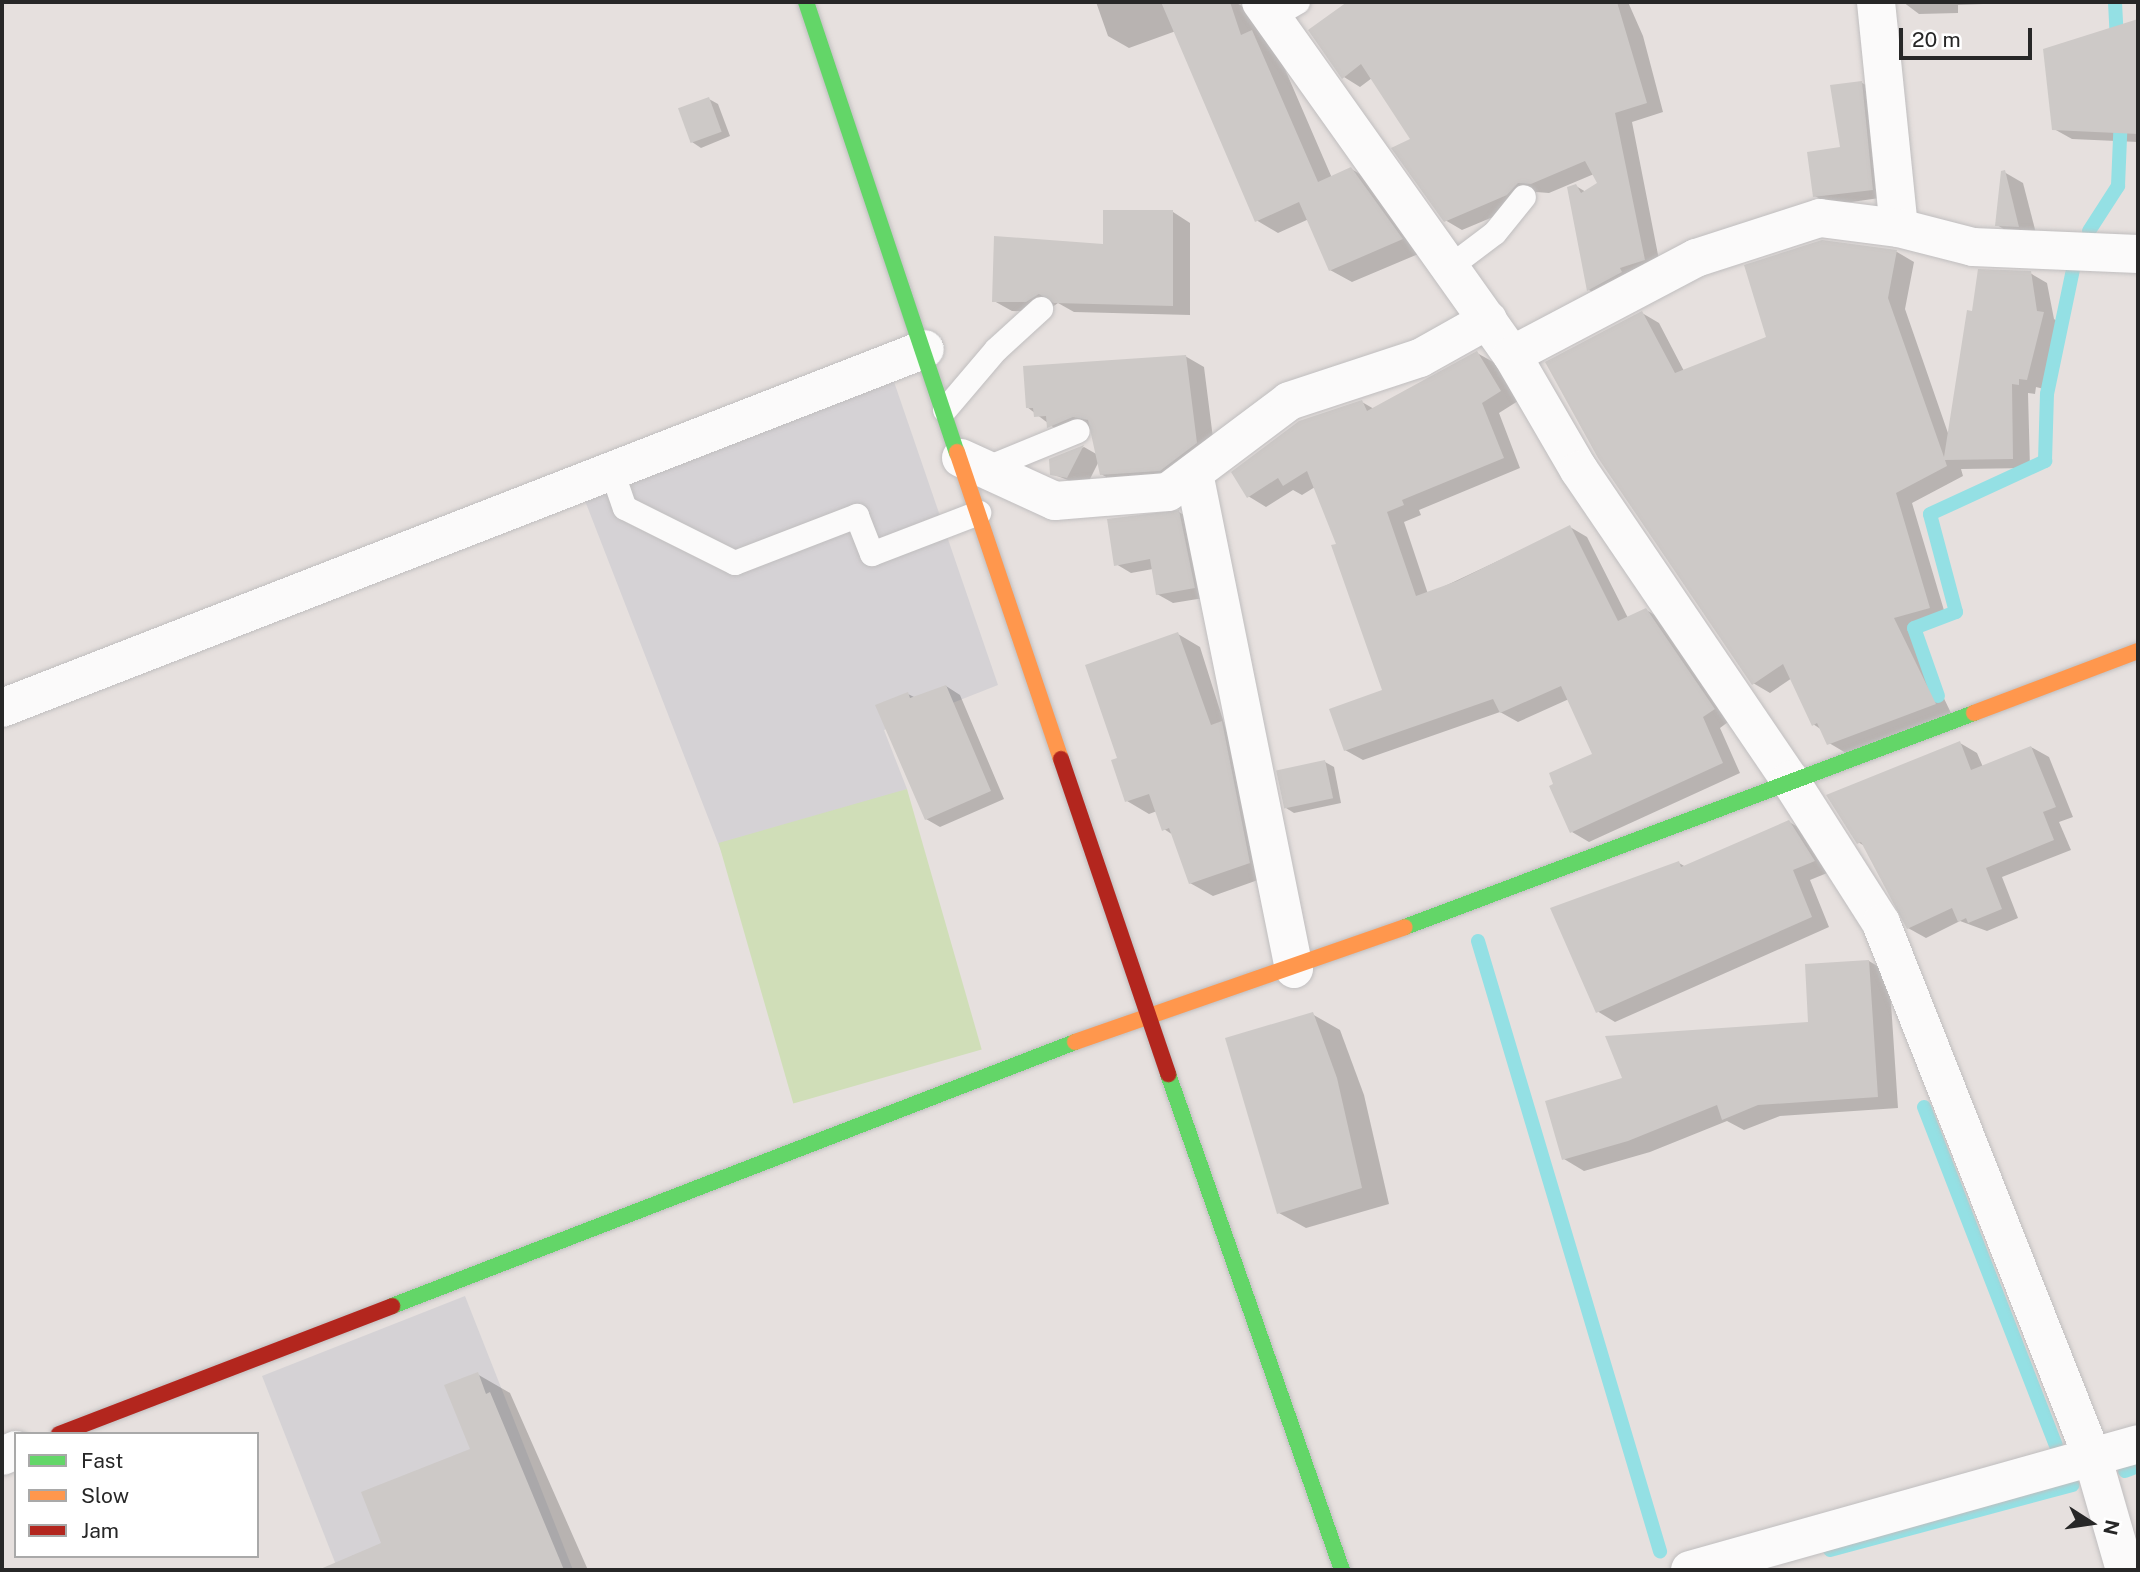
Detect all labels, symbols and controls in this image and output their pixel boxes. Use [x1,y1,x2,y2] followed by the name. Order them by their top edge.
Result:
[1902,14,2035,58] scale bar
[1912,27,1961,52] text: 20 m
[14,1432,259,1558] legend
[81,1448,123,1473] text: Fast
[81,1483,129,1508] text: Slow
[2056,1488,2126,1558] north arrow
[81,1518,119,1543] text: Jam
[2099,1518,2124,1537] text: N

